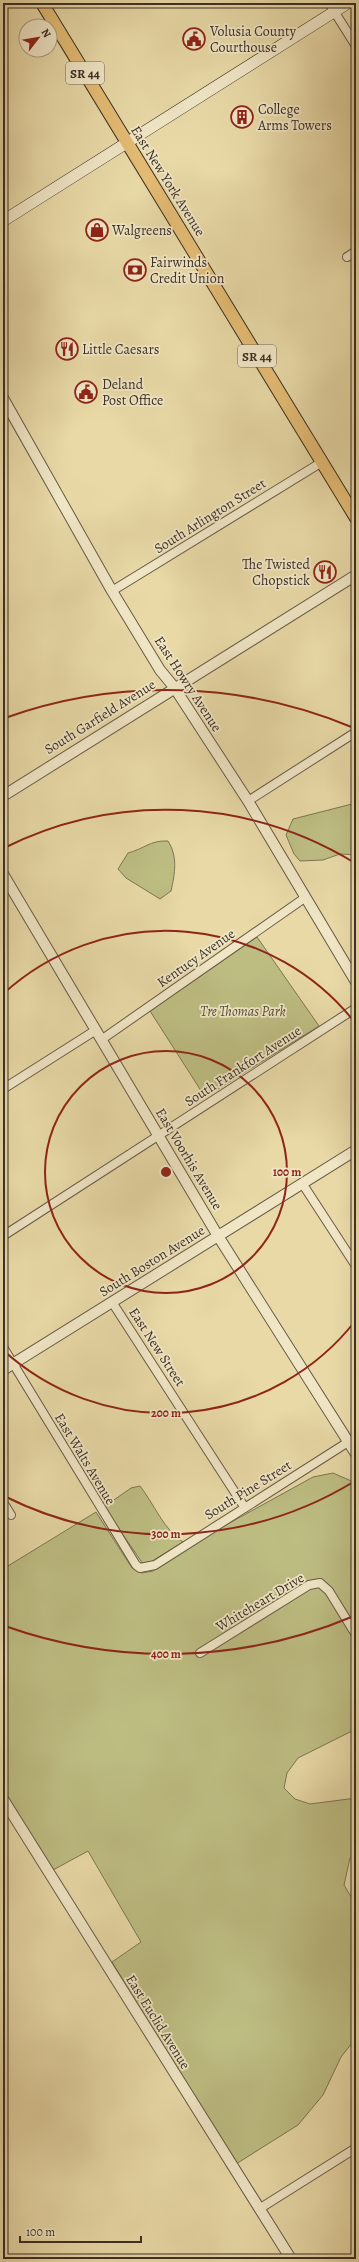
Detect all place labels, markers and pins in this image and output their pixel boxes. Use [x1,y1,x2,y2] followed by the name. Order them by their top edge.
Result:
[209,22,297,57] place label: Volusia County Courthouse
[181,26,207,52] public building icon: Volusia County Courthouse
[257,100,332,135] place label: College Arms Towers
[229,104,255,130] building icon: College Arms Towers
[84,217,110,243] shop icon: Walgreens
[111,221,172,240] place label: Walgreens
[150,253,225,288] place label: Fairwinds Credit Union
[122,257,148,283] bank icon: Fairwinds Credit Union
[54,336,80,362] restaurant icon: Little Caesars
[82,340,159,359] place label: Little Caesars
[102,375,163,410] place label: Deland Post Office
[73,379,99,405] public building icon: Deland Post Office
[242,555,310,590] place label: The Twisted Chopstick
[312,559,338,585] restaurant icon: The Twisted Chopstick
[159,1165,173,1179] centre of rings

